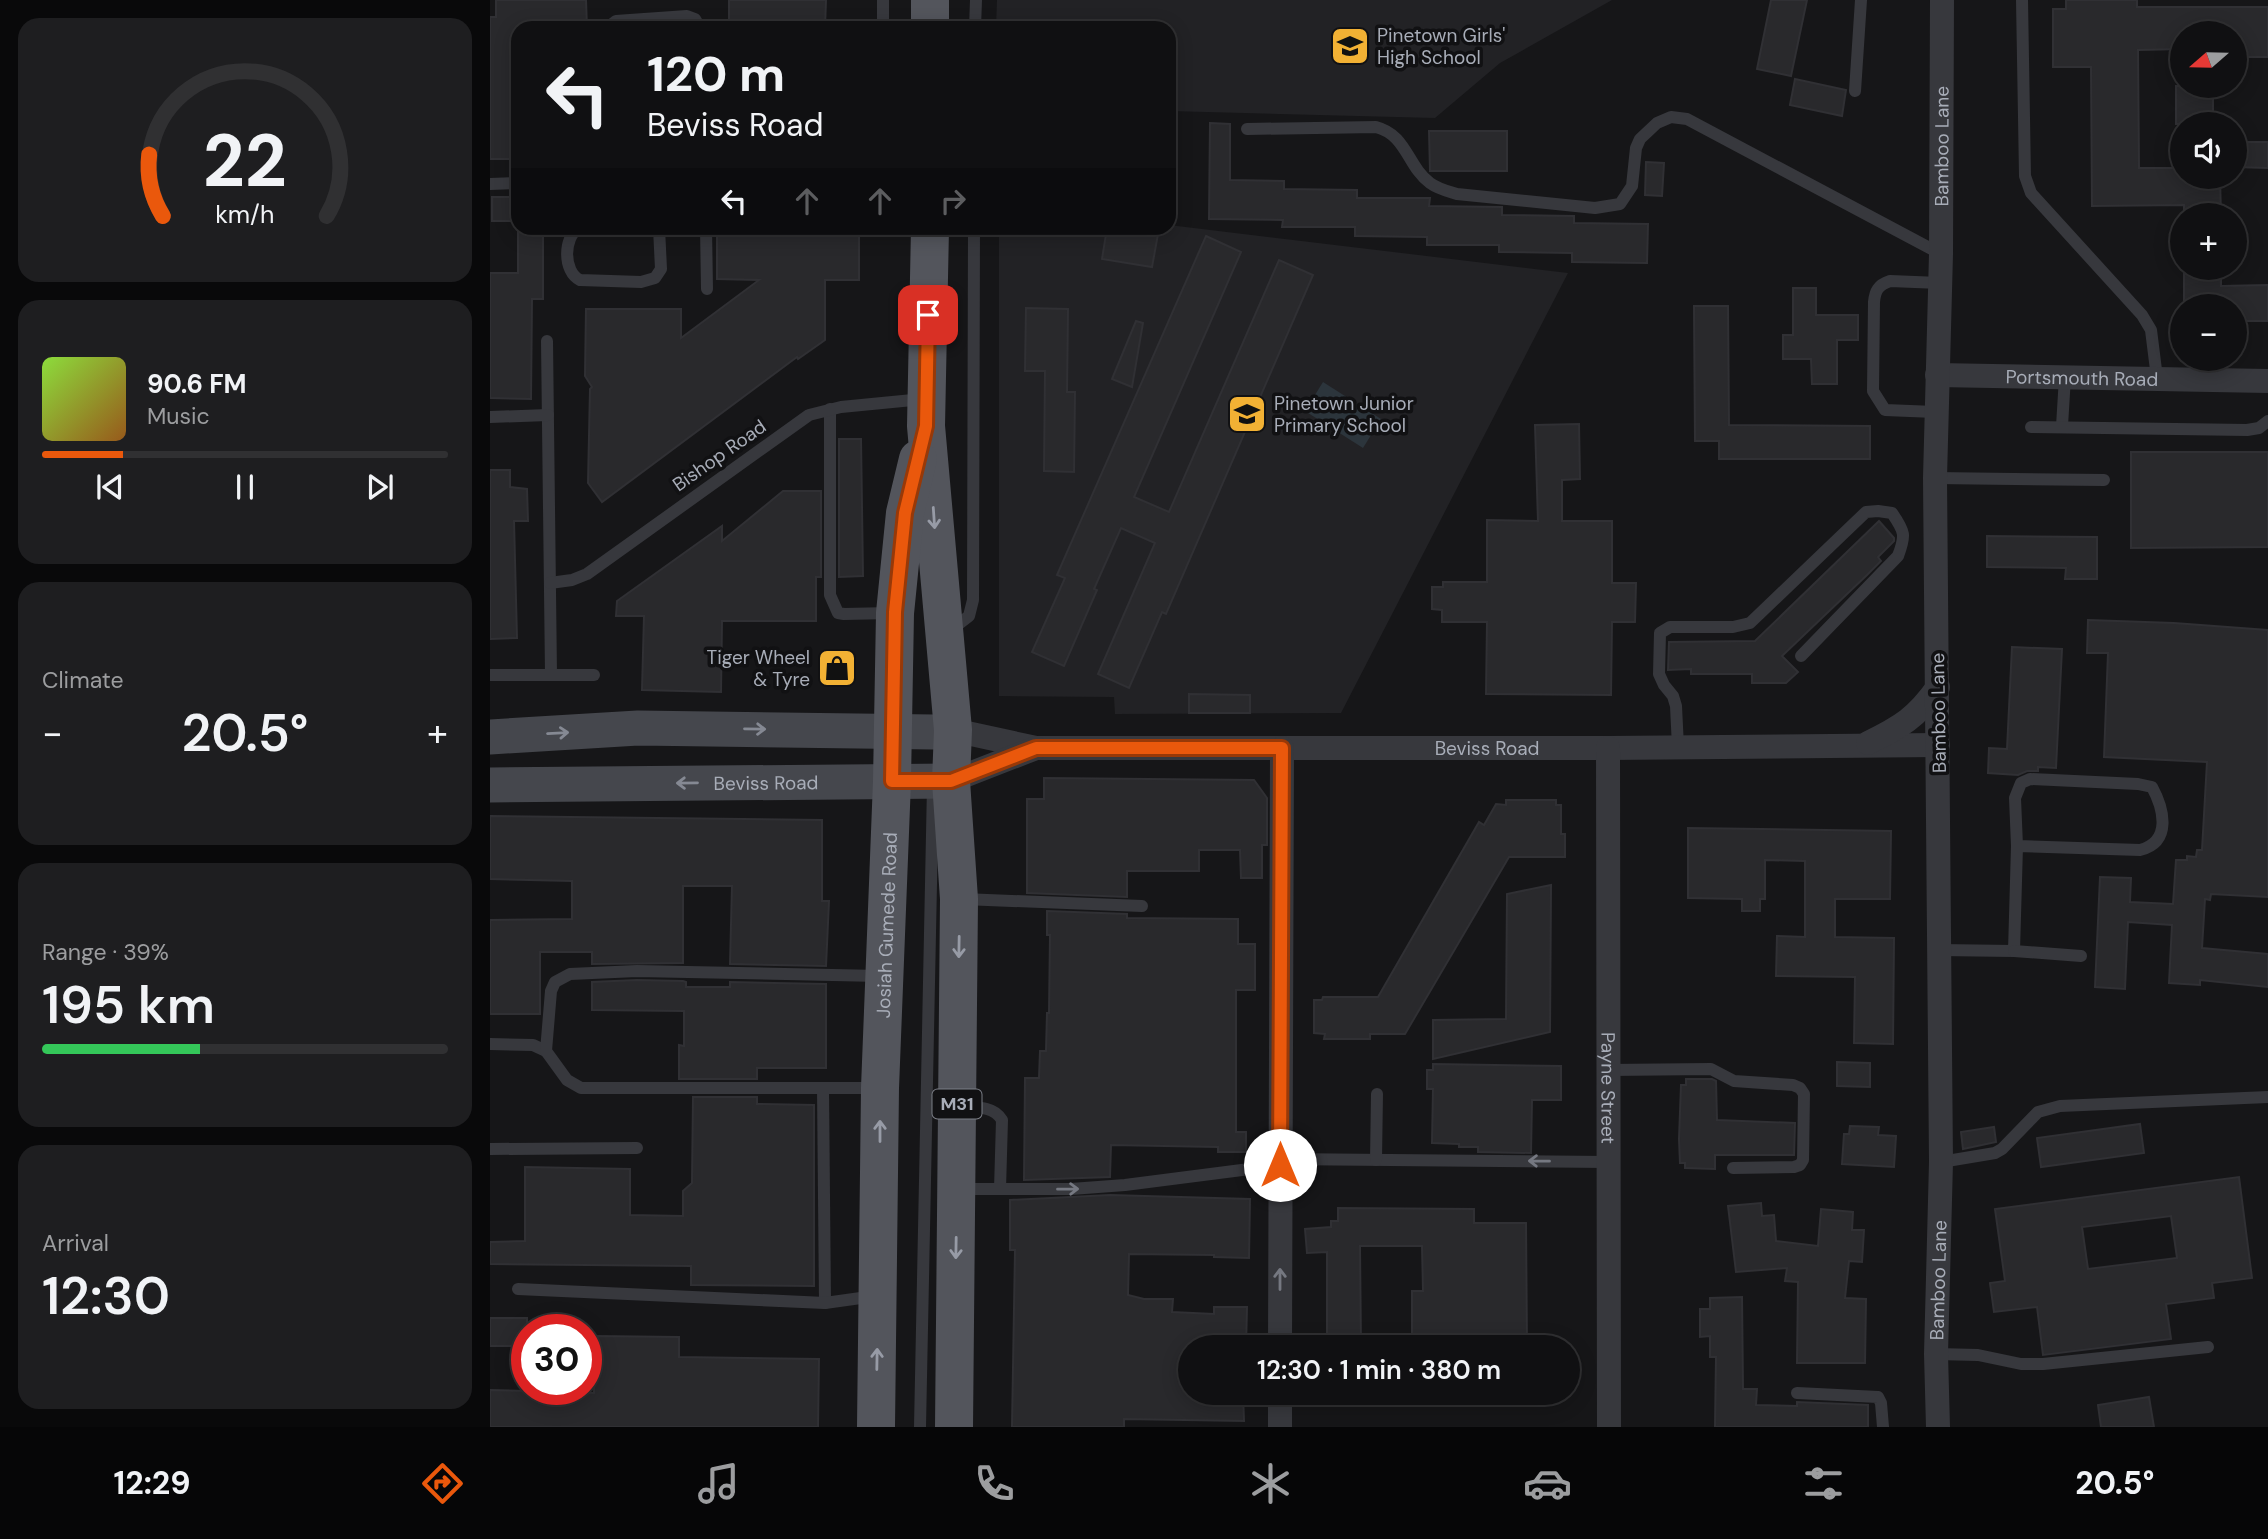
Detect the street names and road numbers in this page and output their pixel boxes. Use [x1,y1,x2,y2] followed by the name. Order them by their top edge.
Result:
[1929,86,1955,206] street label: Bamboo Lane
[2005,364,2158,392] street label: Portsmouth Road
[667,414,771,497] street label: Bishop Road
[1925,653,1952,773] street label: Bamboo Lane
[1435,736,1540,761] street label: Beviss Road
[713,770,819,796] street label: Beviss Road
[871,832,903,1019] street label: Josiah Gumede Road
[1595,1032,1621,1144] street label: Payne Street
[932,1090,981,1119] road number: M31
[1924,1220,1952,1341] street label: Bamboo Lane

